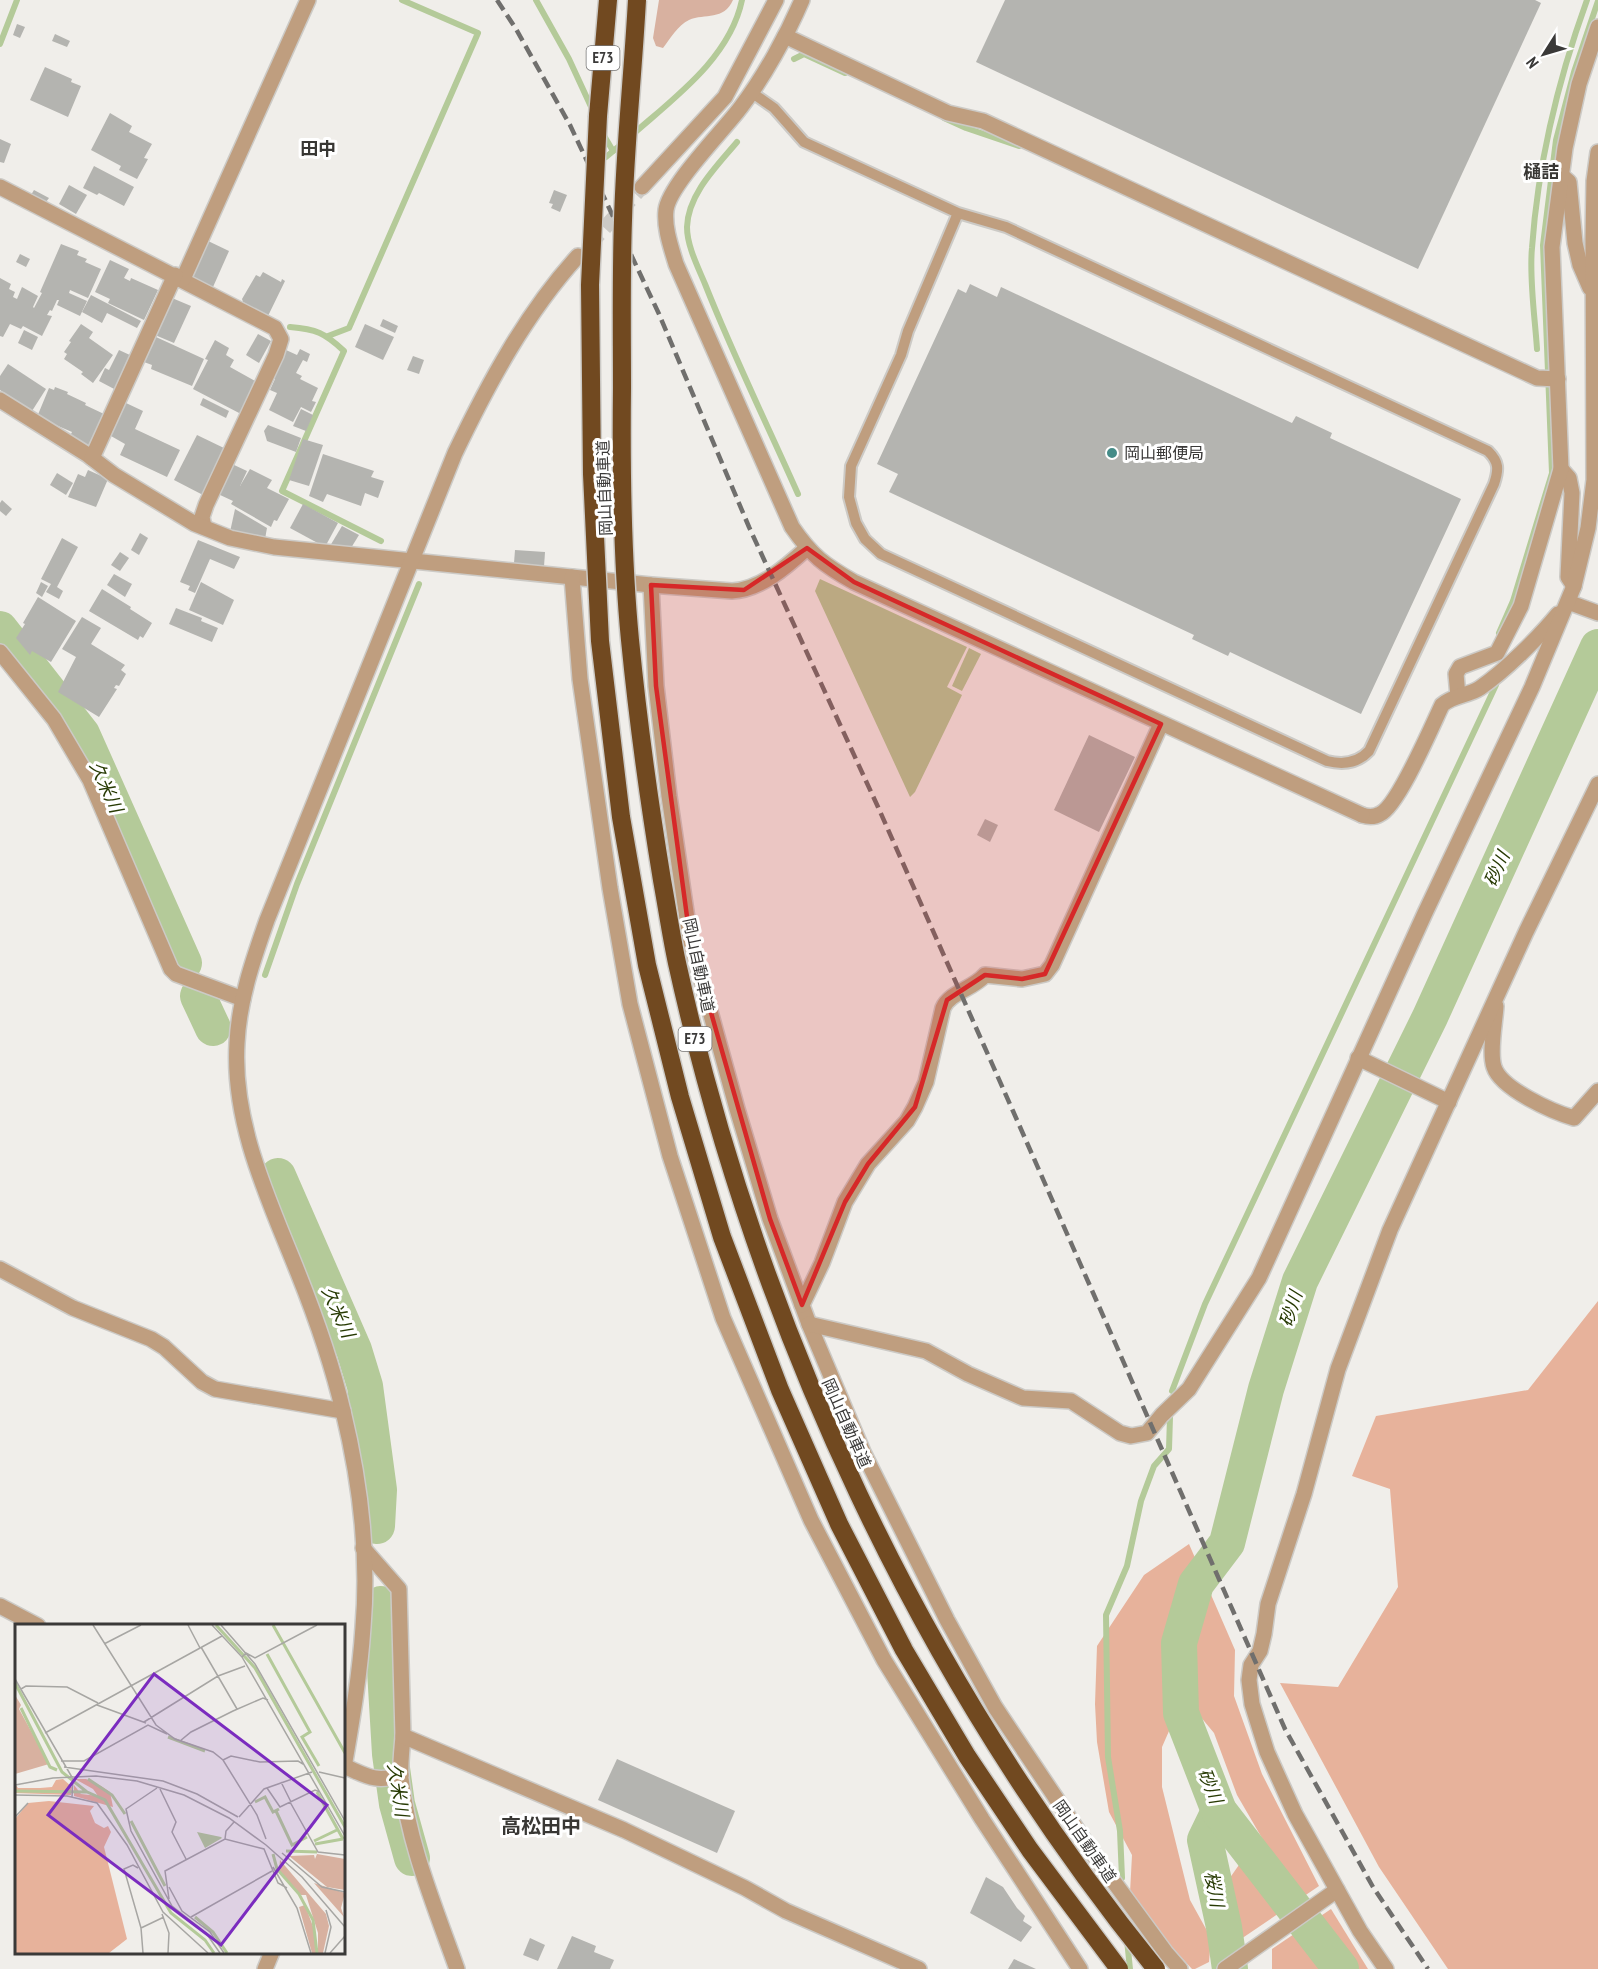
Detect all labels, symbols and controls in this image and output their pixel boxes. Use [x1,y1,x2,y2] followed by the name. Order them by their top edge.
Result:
[1514,24,1574,84] north arrow
[586,46,620,70] road number: E73
[1521,54,1543,72] text: N
[300,137,336,160] district label: 田中
[1523,160,1559,183] district label: 樋詰
[592,440,616,536] street label: 岡山自動車道
[1124,443,1204,463] place label: 岡山郵便局
[1105,446,1119,460] marker: 岡山郵便局
[85,757,129,818] water label: 久米川
[1479,846,1515,890] water label: 砂川
[679,916,719,1014] street label: 岡山自動車道
[678,1027,712,1051] road number: E73
[317,1282,361,1343] water label: 久米川
[1274,1286,1308,1330] water label: 砂川
[818,1375,876,1471] street label: 岡山自動車道
[15,1624,345,1954] inset map
[383,1761,414,1820] water label: 久米川
[1193,1765,1229,1809] water label: 砂川
[1049,1796,1121,1886] street label: 岡山自動車道
[501,1813,581,1839] district label: 高松田中
[1200,1869,1230,1911] water label: 桜川

